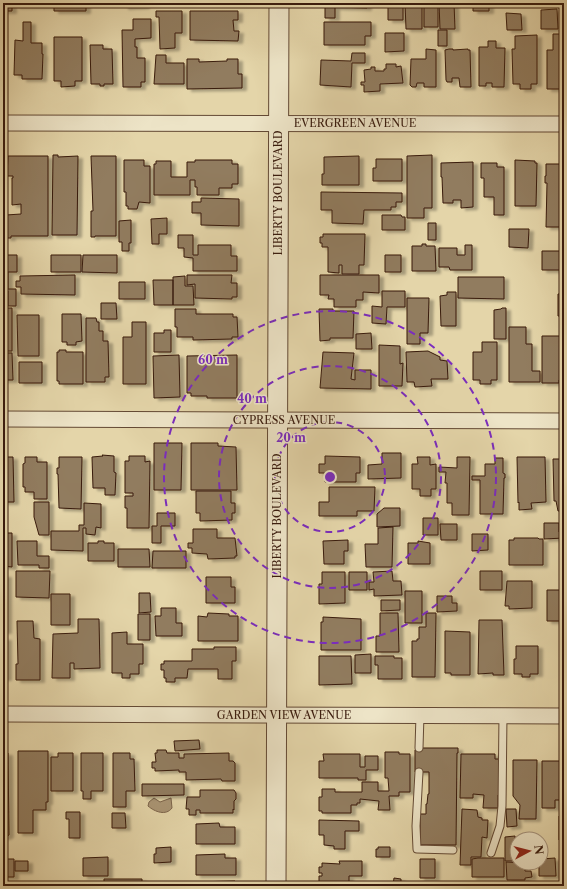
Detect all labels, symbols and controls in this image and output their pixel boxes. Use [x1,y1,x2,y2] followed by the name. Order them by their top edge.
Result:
[294,116,417,130] street label: EVERGREEN AVENUE
[271,130,285,256] street label: LIBERTY BOULEVARD
[198,352,228,367] text: 60 m
[237,391,267,406] text: 40 m
[233,413,336,427] street label: CYPRESS AVENUE
[276,430,306,445] text: 20 m
[270,453,284,579] street label: LIBERTY BOULEVARD
[323,470,337,484] centre of rings
[217,708,352,722] street label: GARDEN VIEW AVENUE
[509,831,549,871] north arrow
[531,844,547,856] text: N

